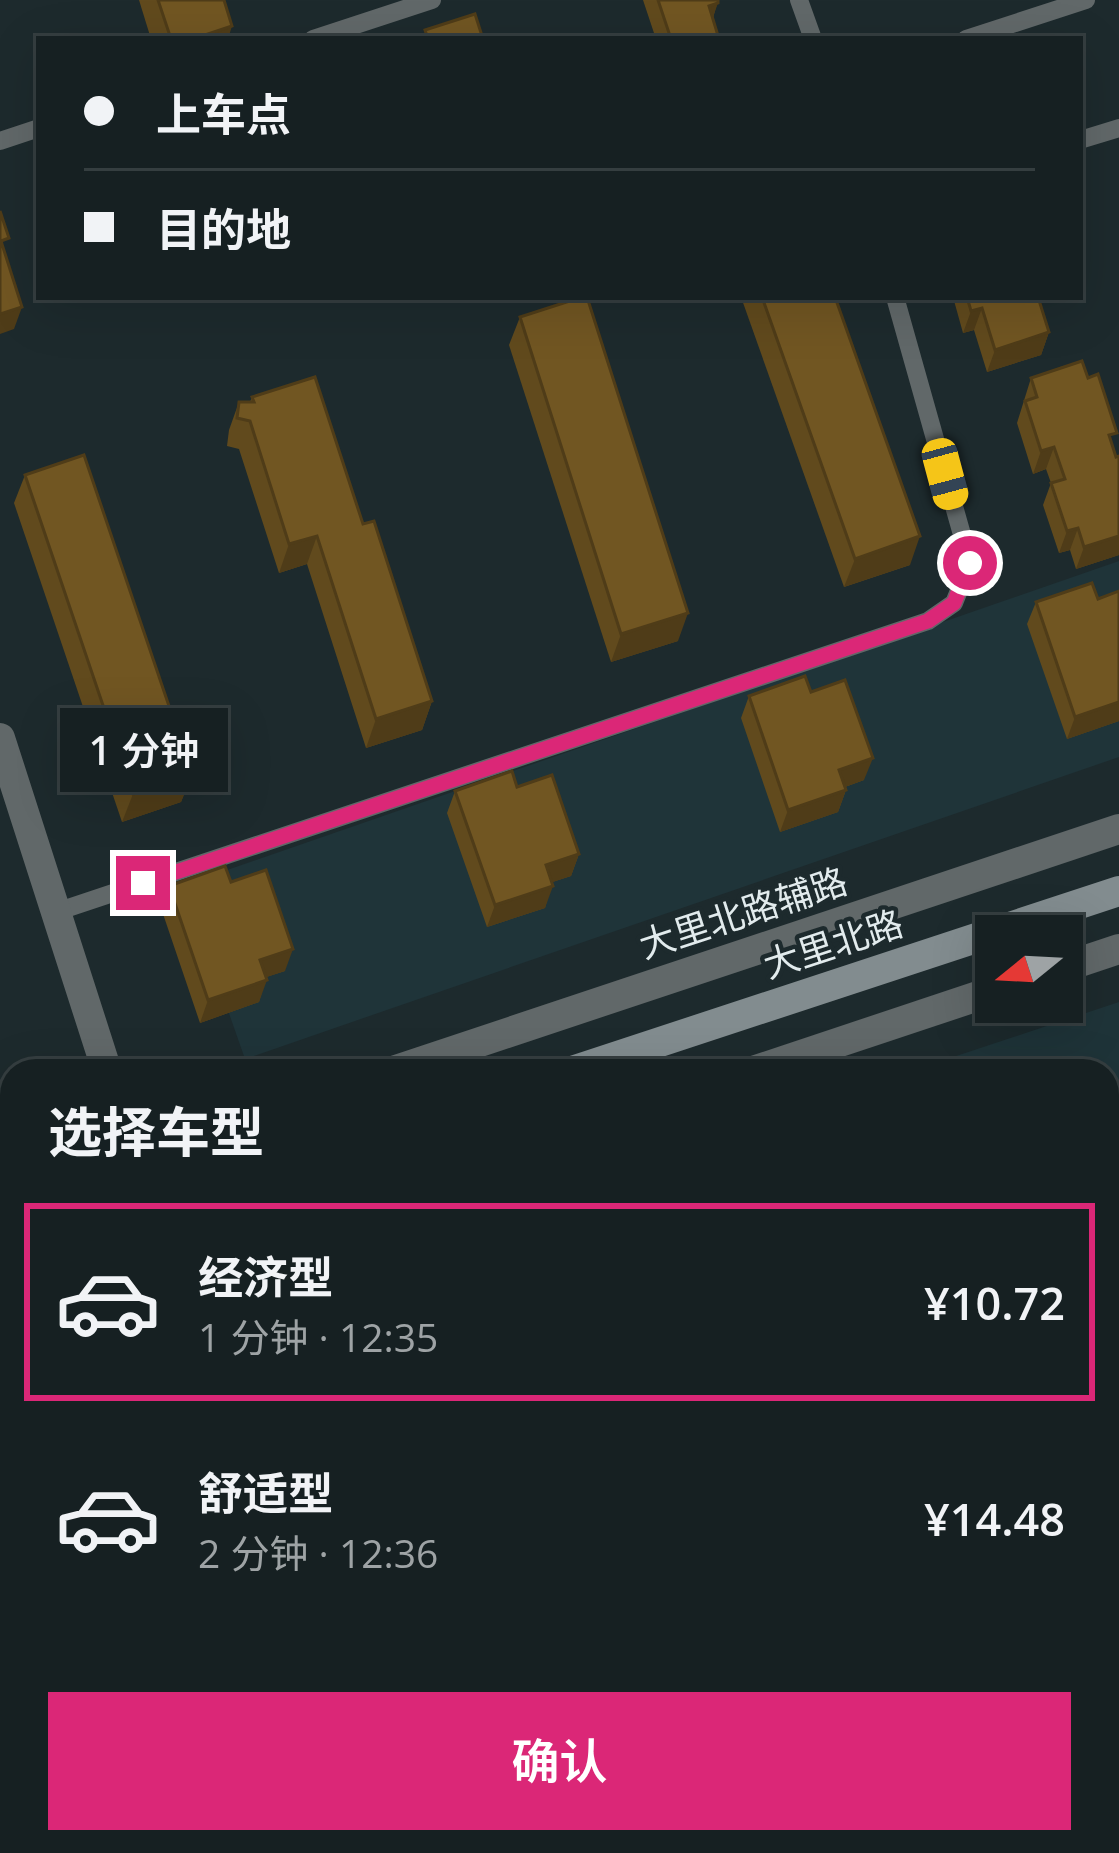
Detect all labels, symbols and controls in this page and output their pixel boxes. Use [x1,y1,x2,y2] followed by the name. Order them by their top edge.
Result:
[156,83,291,144] text: 上车点
[156,198,291,259] text: 目的地
[918,435,972,513] car
[943,536,997,590] route start
[59,709,227,793] callout: 1 分钟
[89,723,199,776] text: 1 分钟
[116,856,170,910] route end
[634,859,852,967] street label: 大里北路辅路
[758,901,908,987] street label: 大里北路
[975,915,1083,1023] north arrow
[975,915,1083,1023] map controls
[48,1094,264,1168] text: 选择车型
[198,1246,333,1307] text: 经济型
[54,1248,162,1356] icon: car
[924,1272,1065,1333] text: ¥10.72
[198,1310,438,1363] text: 1 分钟 · 12:35
[198,1462,333,1523] text: 舒适型
[54,1464,162,1572] icon: car
[924,1488,1065,1549] text: ¥14.48
[198,1526,438,1579] text: 2 分钟 · 12:36
[48,1692,1071,1830] button: 确认

